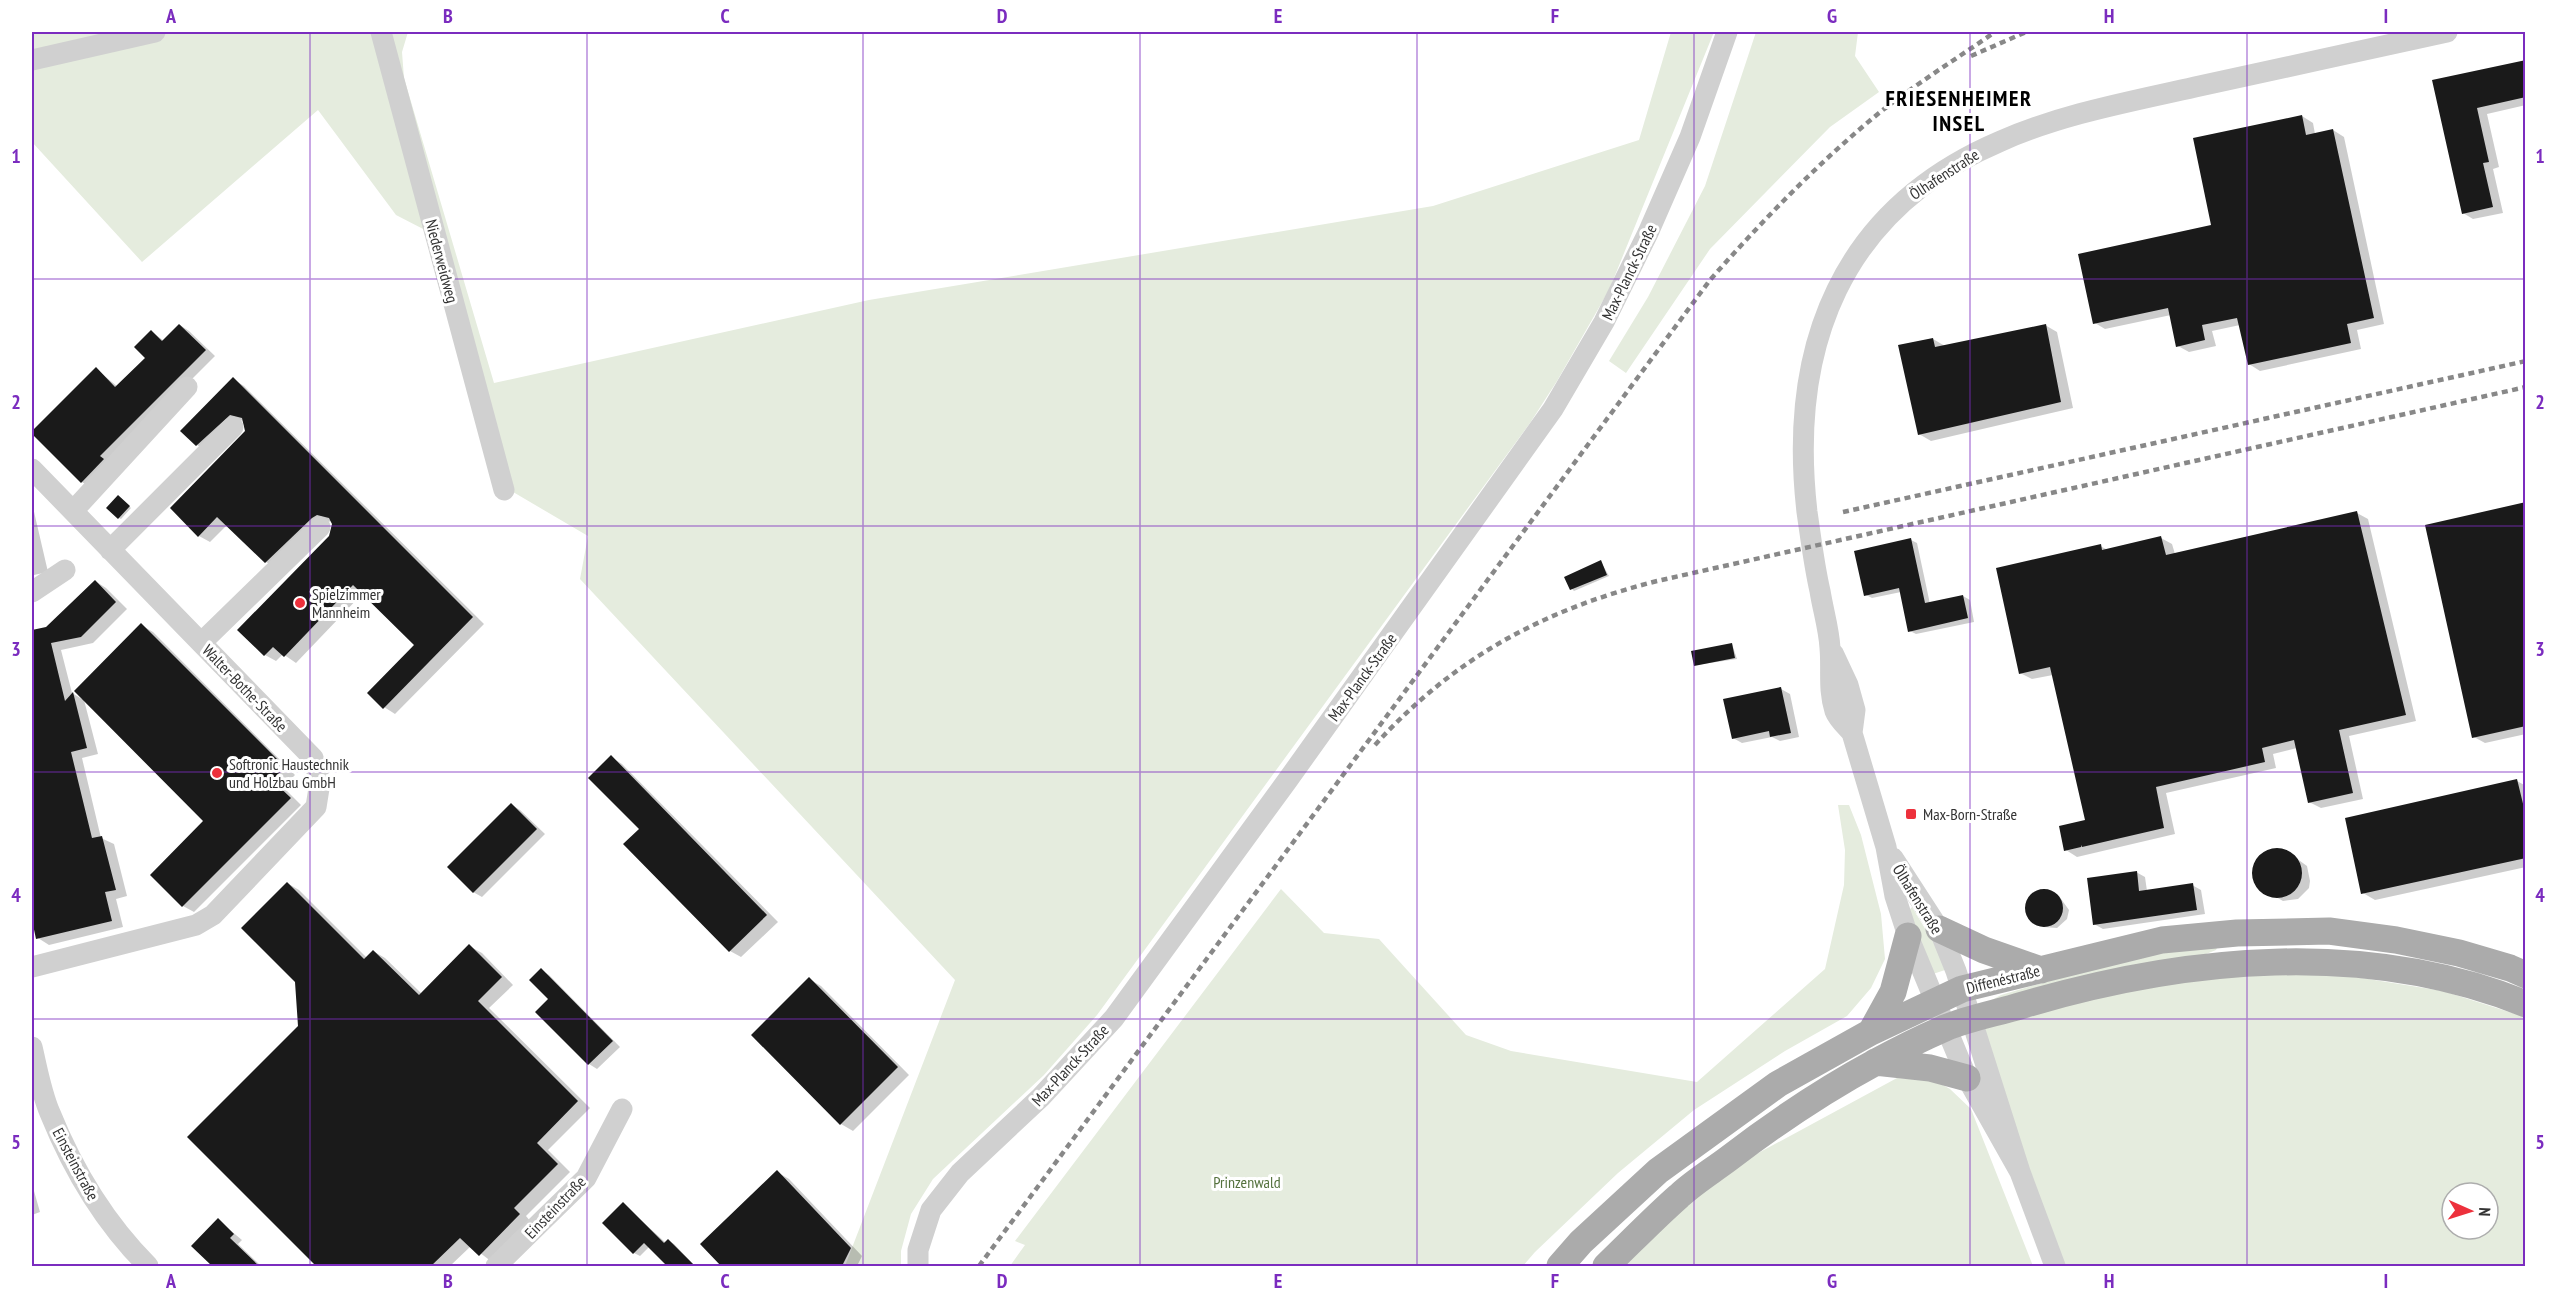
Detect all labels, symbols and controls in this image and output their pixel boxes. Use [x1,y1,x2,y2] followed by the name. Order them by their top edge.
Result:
[165,3,177,29] text: A
[443,3,453,29] text: B
[720,3,730,29] text: C
[997,3,1008,29] text: D
[1274,3,1282,29] text: E
[1551,3,1559,29] text: F
[1827,3,1837,29] text: G
[2104,3,2114,29] text: H
[2384,3,2388,29] text: I
[1885,84,2033,137] district label: FRIESENHEIMER INSEL
[11,143,21,169] text: 1
[2535,143,2545,169] text: 1
[1906,144,1982,204] street label: Ölhafenstraße
[421,217,463,305] street label: Niederweidweg
[1597,221,1661,323] street label: Max-Planck-Straße
[11,389,21,415] text: 2
[2535,389,2545,415] text: 2
[312,584,381,622] place label: Spielzimmer Mannheim
[293,596,307,610] marker: Spielzimmer Mannheim
[1323,629,1401,725] street label: Max-Planck-Straße
[11,636,21,662] text: 3
[2535,636,2545,662] text: 3
[198,640,292,736] street label: Walter-Bothe-Straße
[229,754,350,792] place label: Softronic Haustechnik und Holzbau GmbH
[210,766,224,780] marker: Softronic Haustechnik und Holzbau GmbH
[1923,804,2017,824] place label: Max-Born-Straße
[1904,807,1918,821] marker: Max-Born-Straße
[1889,860,1947,938] street label: Ölhafenstraße
[11,882,21,908] text: 4
[2535,882,2545,908] text: 4
[1964,960,2042,998] street label: Diffenéstraße
[1027,1020,1113,1110] street label: Max-Planck-Straße
[49,1124,103,1204] street label: Einsteinstraße
[11,1129,21,1155] text: 5
[2535,1129,2545,1155] text: 5
[520,1172,590,1242] street label: Einsteinstraße
[1213,1172,1281,1192] park label: Prinzenwald
[2440,1181,2500,1241] north arrow
[2475,1207,2495,1217] text: N
[165,1268,177,1294] text: A
[443,1268,453,1294] text: B
[720,1268,730,1294] text: C
[997,1268,1008,1294] text: D
[1274,1268,1282,1294] text: E
[1551,1268,1559,1294] text: F
[1827,1268,1837,1294] text: G
[2104,1268,2114,1294] text: H
[2384,1268,2388,1294] text: I

